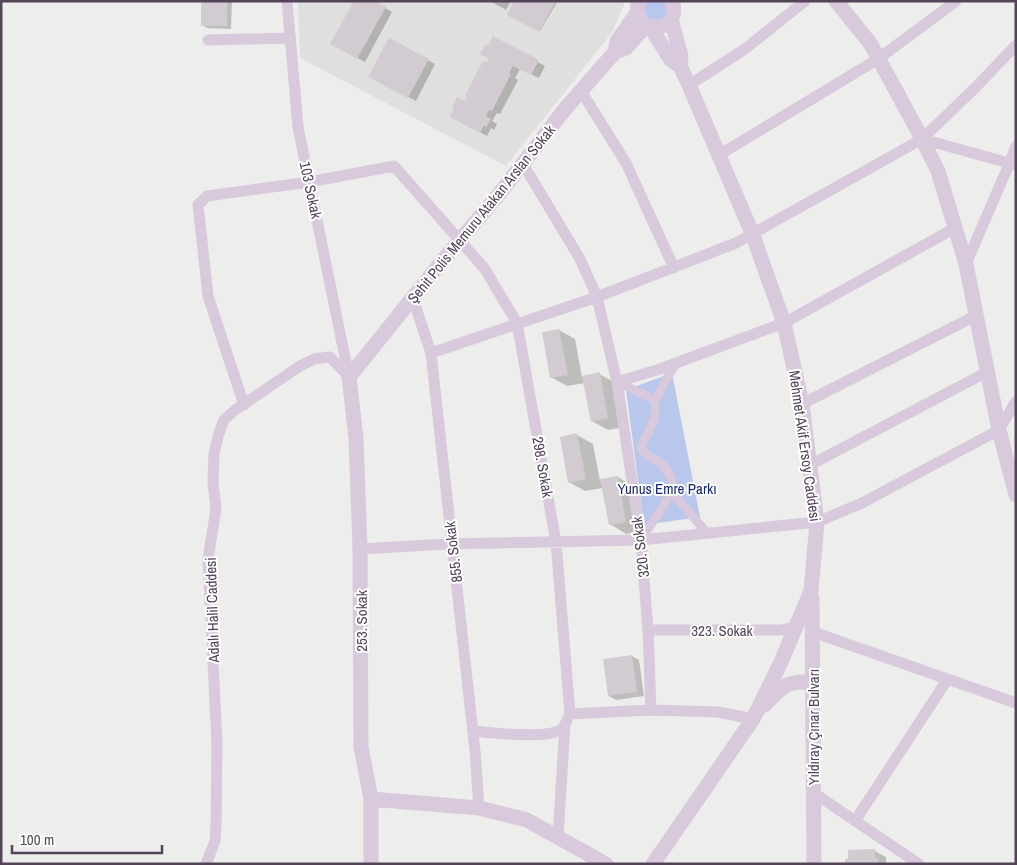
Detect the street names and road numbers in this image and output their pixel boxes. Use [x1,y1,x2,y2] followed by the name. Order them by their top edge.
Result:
[402,120,560,308] street label: Şehit Polis Memuru Atakan Arslan Sokak
[295,159,327,221] street label: 103 Sokak
[784,369,826,523] street label: Mehmet Akif Ersoy Caddesi
[527,435,559,500] street label: 298. Sokak
[626,514,654,579] street label: 320. Sokak
[439,519,467,584] street label: 855. Sokak
[200,557,224,664] street label: Adalı Halil Caddesi
[351,589,372,652] street label: 253. Sokak
[691,620,754,641] street label: 323. Sokak
[803,669,824,785] street label: Yıldıray Çınar Bulvarı

